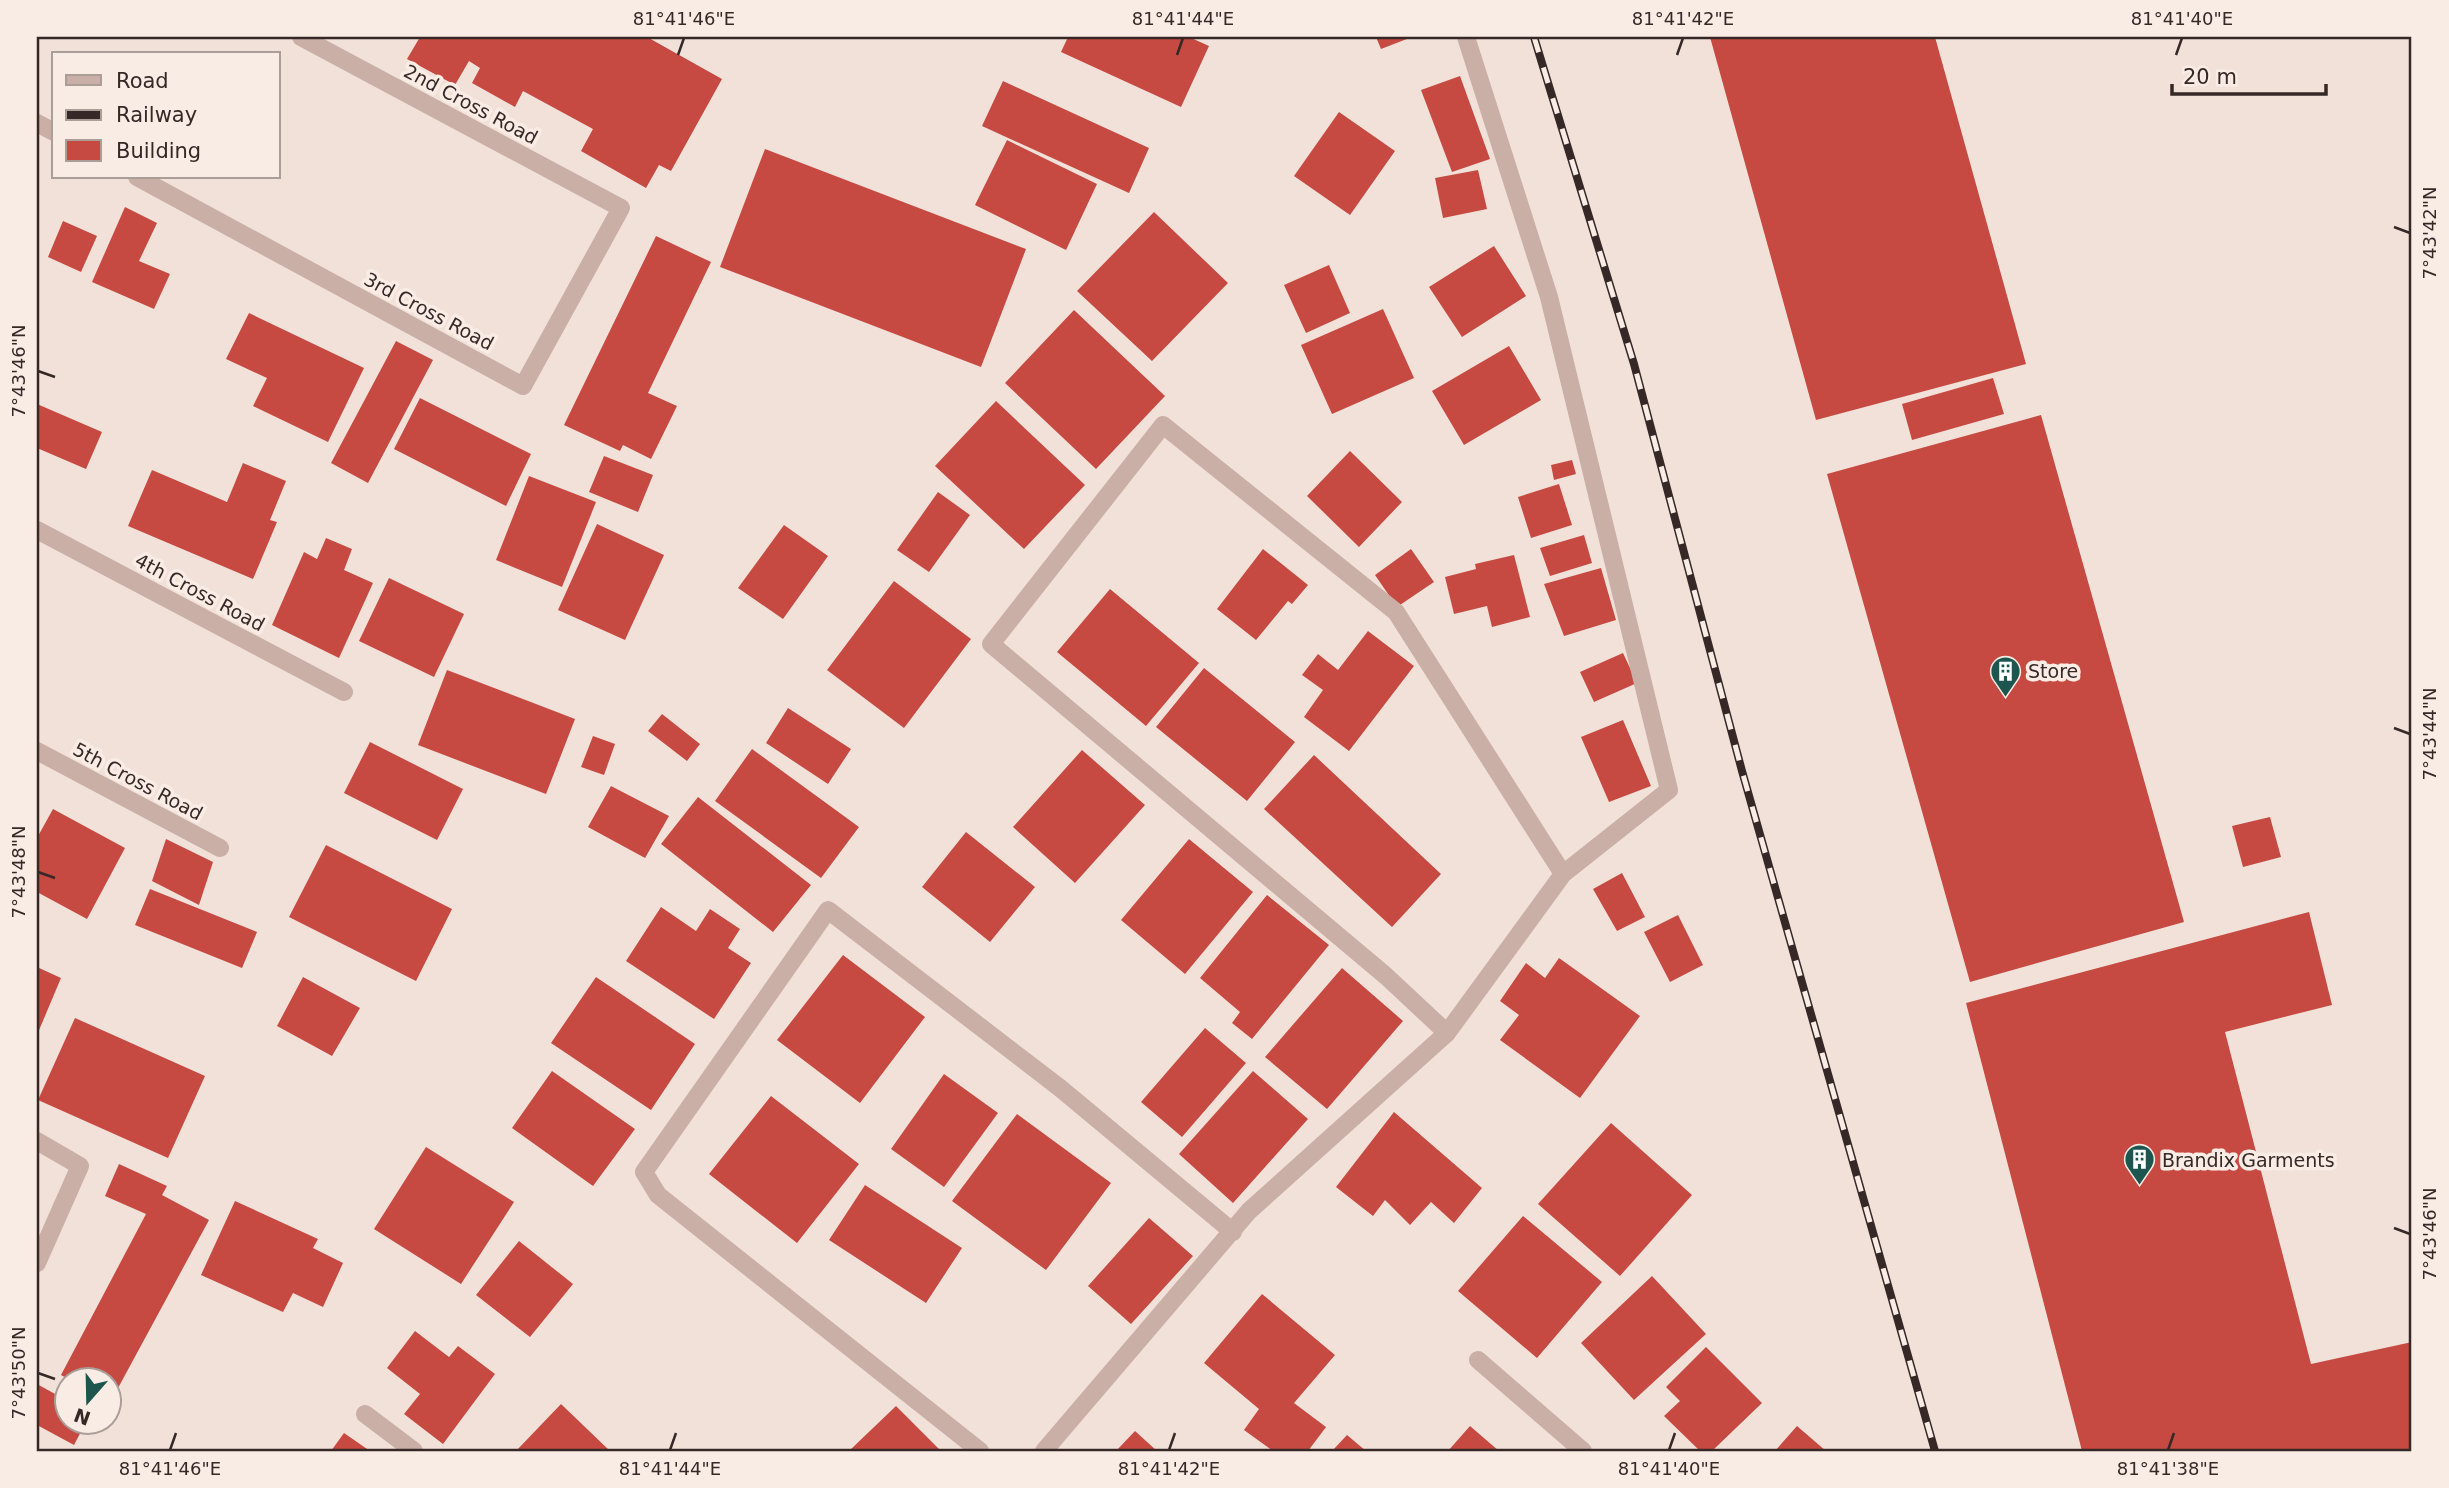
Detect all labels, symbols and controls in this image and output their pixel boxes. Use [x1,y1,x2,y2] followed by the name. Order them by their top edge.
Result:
[633,8,735,29] text: 81°41'46"E
[1132,8,1234,29] text: 81°41'44"E
[1632,8,1734,29] text: 81°41'42"E
[2131,8,2233,29] text: 81°41'40"E
[52,52,280,178] legend
[2172,52,2326,96] scale bar
[400,60,542,148] street label: 2nd Cross Road
[2183,65,2237,89] text: 20 m
[116,69,169,93] text: Road
[116,103,197,127] text: Railway
[116,139,201,163] text: Building
[2419,187,2440,279] text: 7°43'42"N
[360,268,498,354] street label: 3rd Cross Road
[8,325,29,417] text: 7°43'46"N
[132,549,268,635] street label: 4th Cross Road
[1988,654,2022,698] building icon: Store
[2028,660,2078,682] place label: Store
[2419,688,2440,780] text: 7°43'44"N
[70,738,206,824] street label: 5th Cross Road
[8,826,29,918] text: 7°43'48"N
[2122,1143,2156,1187] building icon: Brandix Garments
[2162,1149,2335,1171] place label: Brandix Garments
[2419,1188,2440,1280] text: 7°43'46"N
[8,1327,29,1419] text: 7°43'50"N
[52,1366,122,1436] north arrow
[71,1404,93,1430] text: N
[119,1458,221,1479] text: 81°41'46"E
[619,1458,721,1479] text: 81°41'44"E
[1118,1458,1220,1479] text: 81°41'42"E
[1618,1458,1720,1479] text: 81°41'40"E
[2117,1458,2219,1479] text: 81°41'38"E

